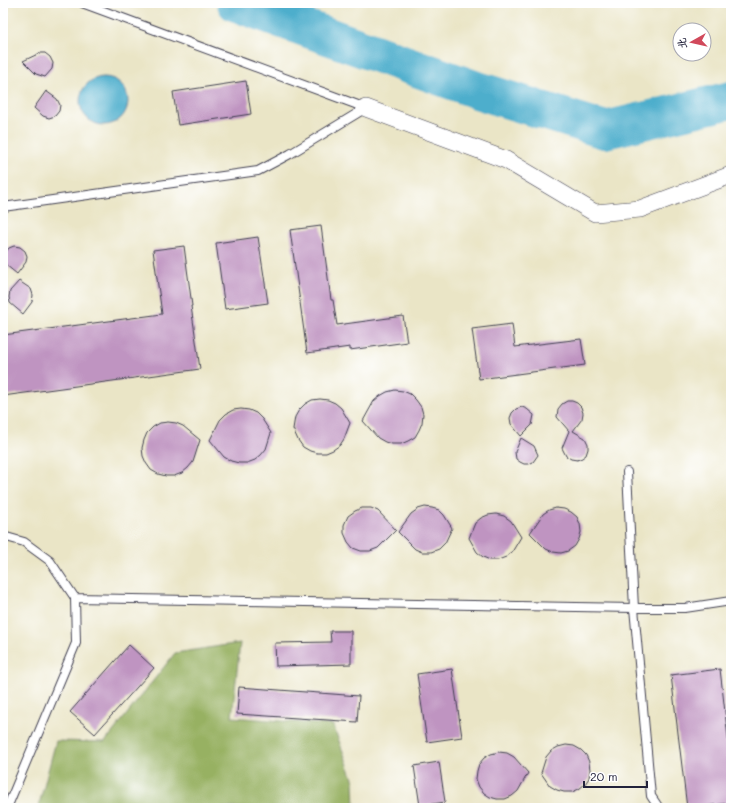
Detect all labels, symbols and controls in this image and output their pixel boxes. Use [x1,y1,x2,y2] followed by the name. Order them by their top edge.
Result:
[672,22,712,62] north arrow
[673,37,690,50] text: 北
[584,763,647,789] scale bar
[590,768,618,784] text: 20 m

